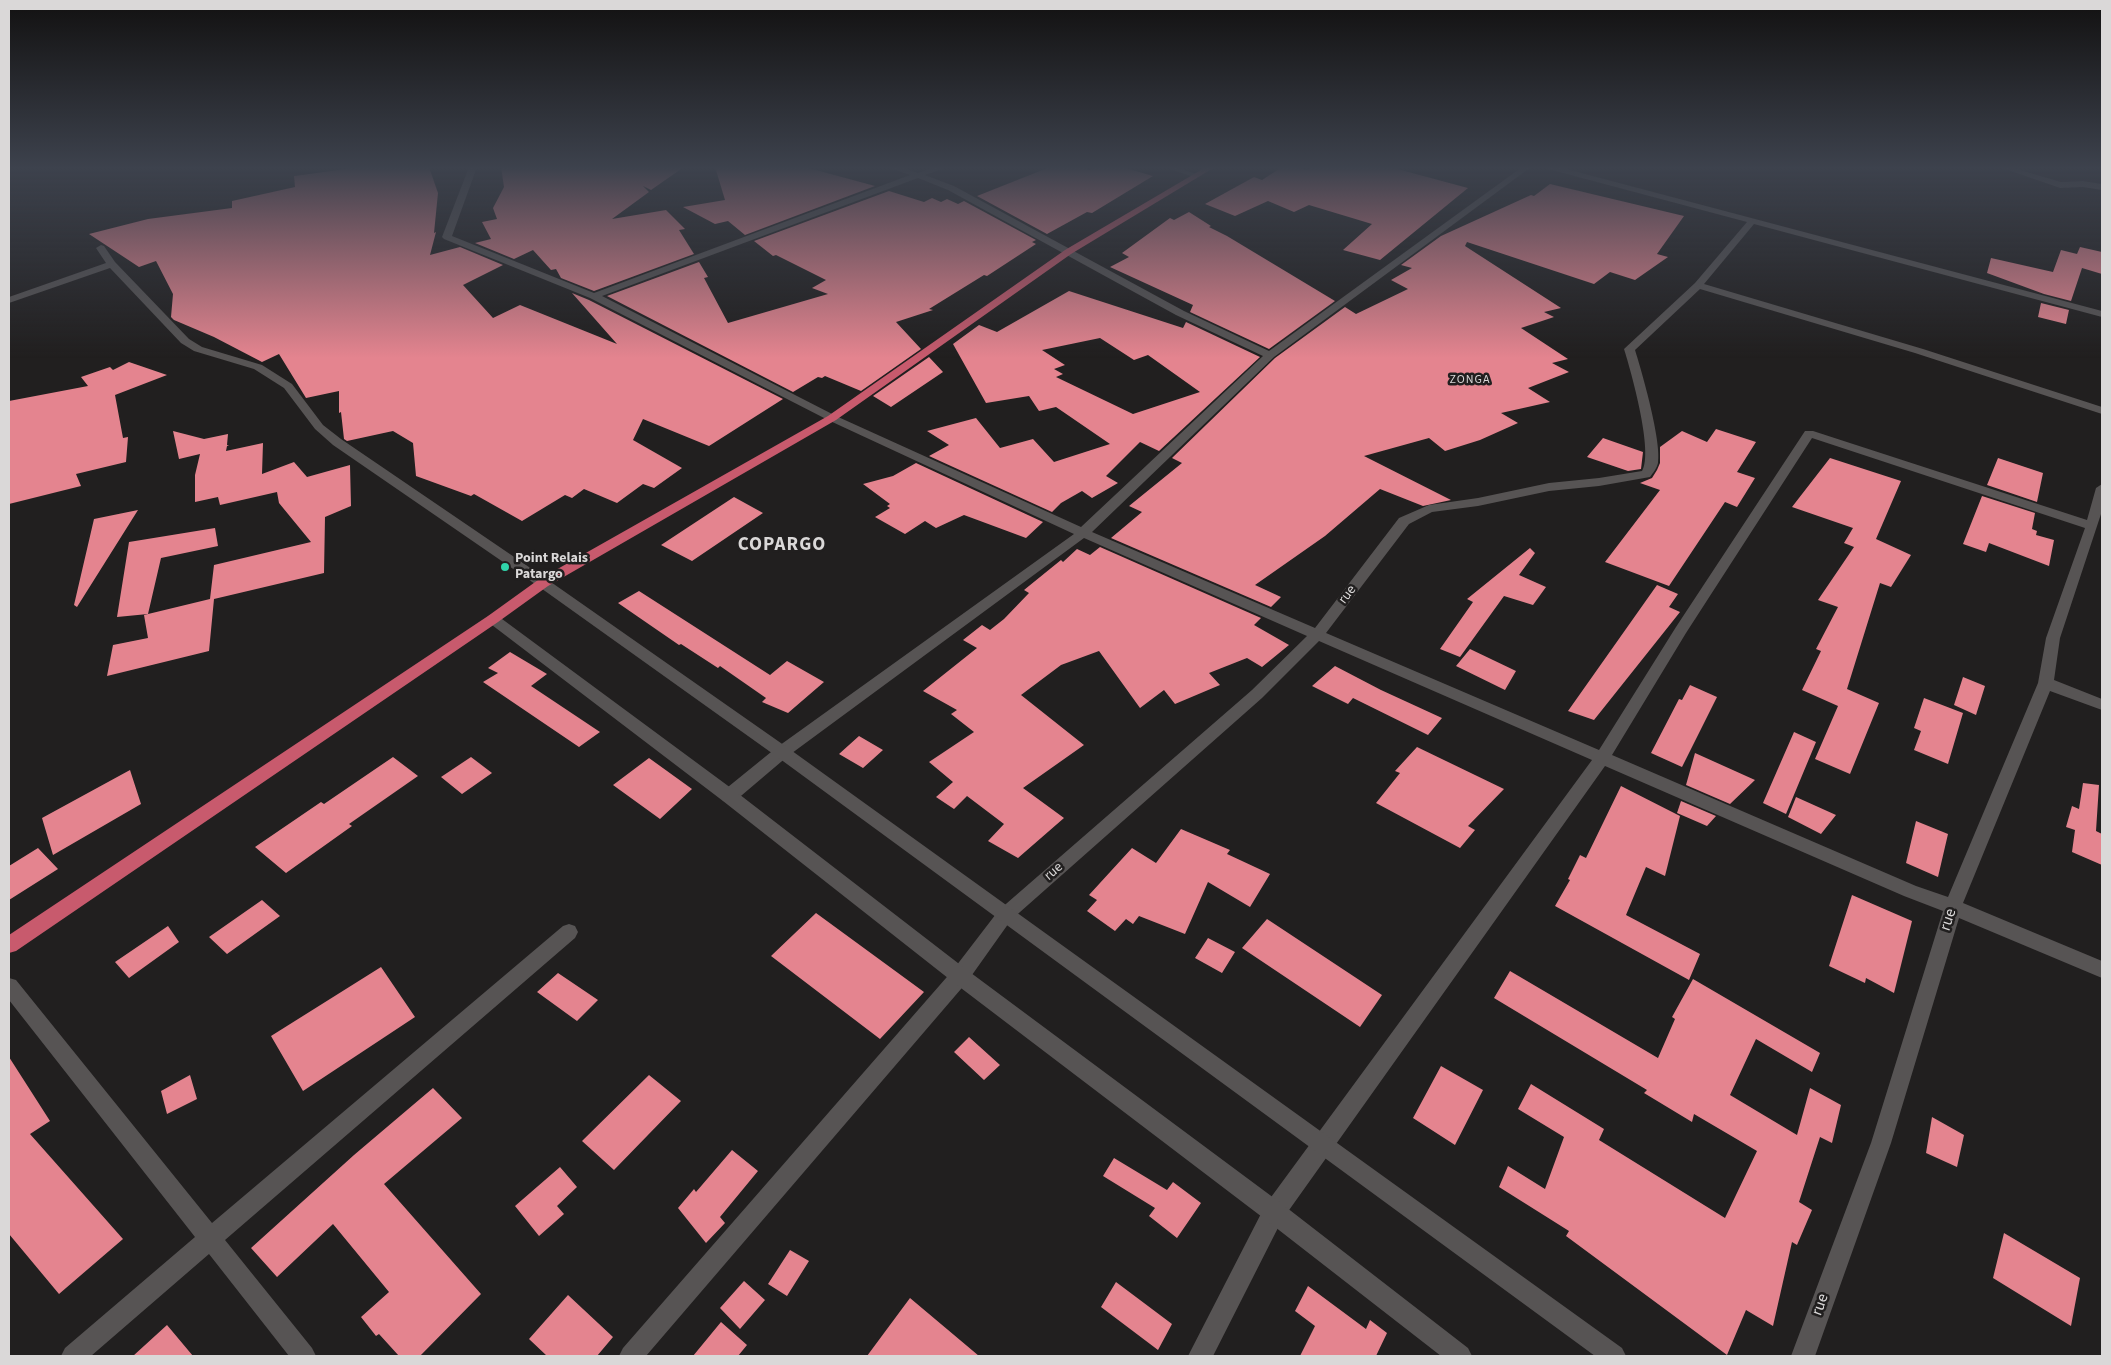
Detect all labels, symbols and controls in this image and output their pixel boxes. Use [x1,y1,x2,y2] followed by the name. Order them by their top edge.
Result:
[1449,373,1491,387] district label: ZONGA
[737,535,827,557] district label: COPARGO
[515,551,588,584] place label: Point Relais Patargo
[499,561,511,573] marker: Point Relais Patargo
[1335,582,1361,608] street label: rue
[1041,859,1067,885] street label: rue
[1936,906,1962,934] street label: rue
[1808,1291,1834,1319] street label: rue

